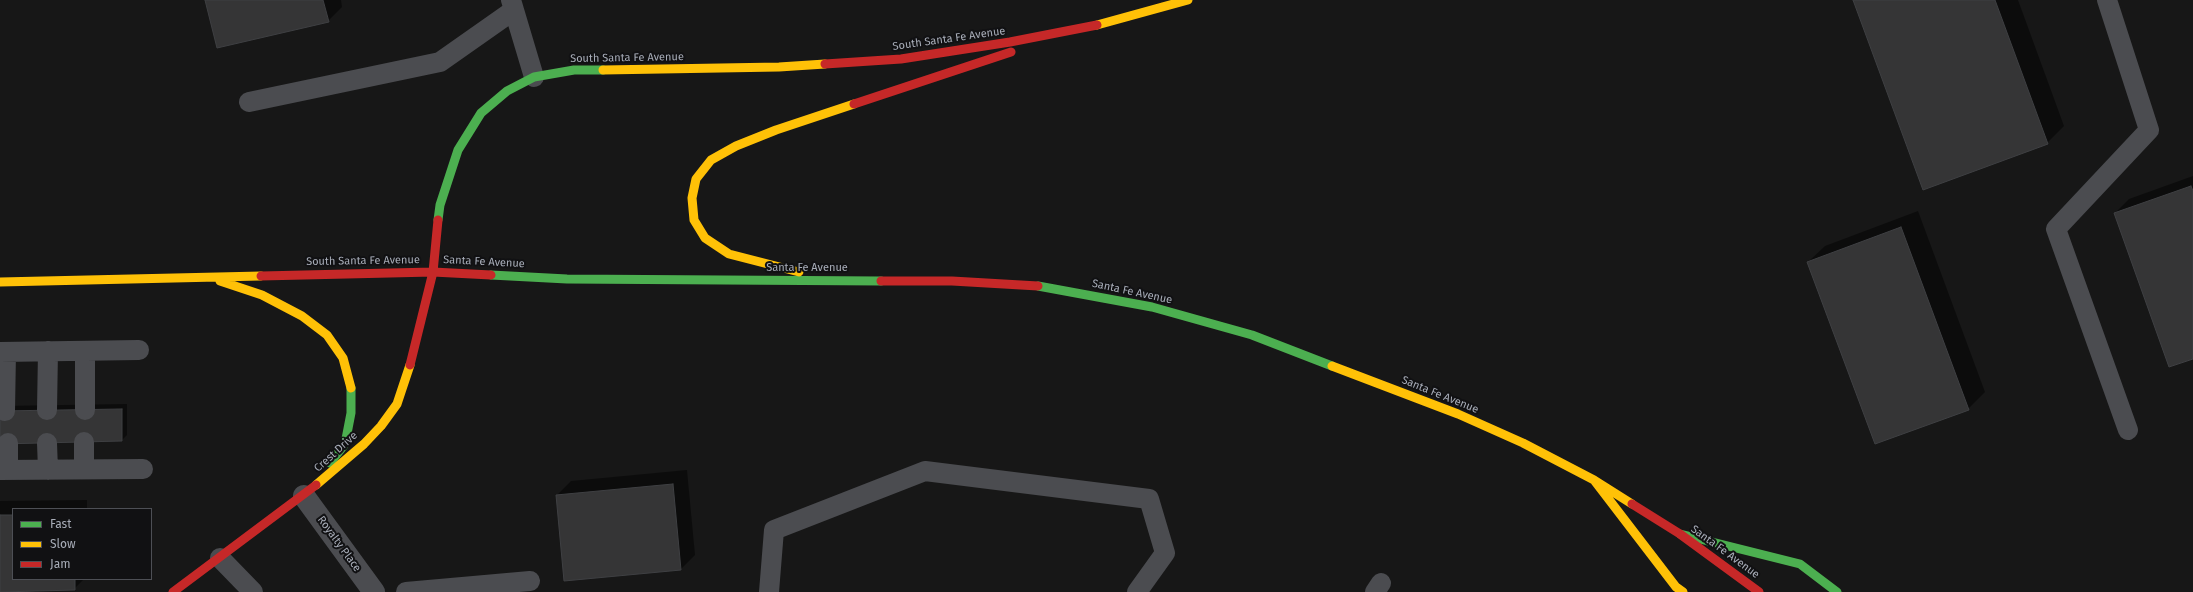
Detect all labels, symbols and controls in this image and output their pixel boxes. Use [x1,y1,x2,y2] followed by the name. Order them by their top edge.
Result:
[892,25,1006,53] street label: South Santa Fe Avenue
[570,50,684,66] street label: South Santa Fe Avenue
[306,253,420,269] street label: South Santa Fe Avenue
[443,253,525,271] street label: Santa Fe Avenue
[766,261,848,275] street label: Santa Fe Avenue
[1091,277,1173,307] street label: Santa Fe Avenue
[1400,374,1480,416] street label: Santa Fe Avenue
[312,429,360,475] street label: Crest Drive
[12,508,152,580] legend
[314,513,364,575] street label: Royalty Place
[50,517,72,531] text: Fast
[1688,523,1762,581] street label: Santa Fe Avenue
[50,537,76,551] text: Slow
[50,557,70,571] text: Jam

